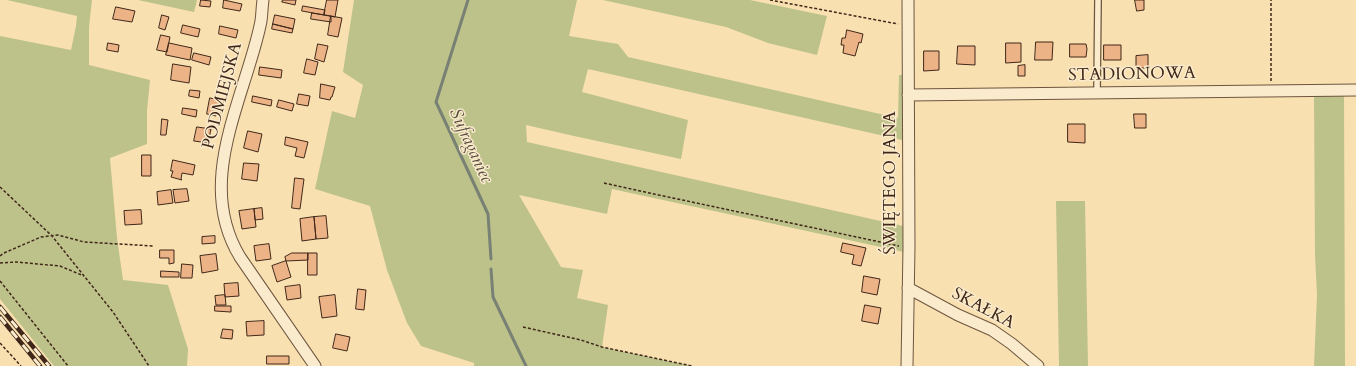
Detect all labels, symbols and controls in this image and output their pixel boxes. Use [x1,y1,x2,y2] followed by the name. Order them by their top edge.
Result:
[199,40,247,152] street label: PODMIEJSKA
[1068,64,1196,86] street label: STADIONOWA
[443,105,497,187] water label: Sufraganiec
[881,111,901,255] street label: ŚWIĘTEGO JANA
[948,284,1018,334] street label: SKAŁKA

